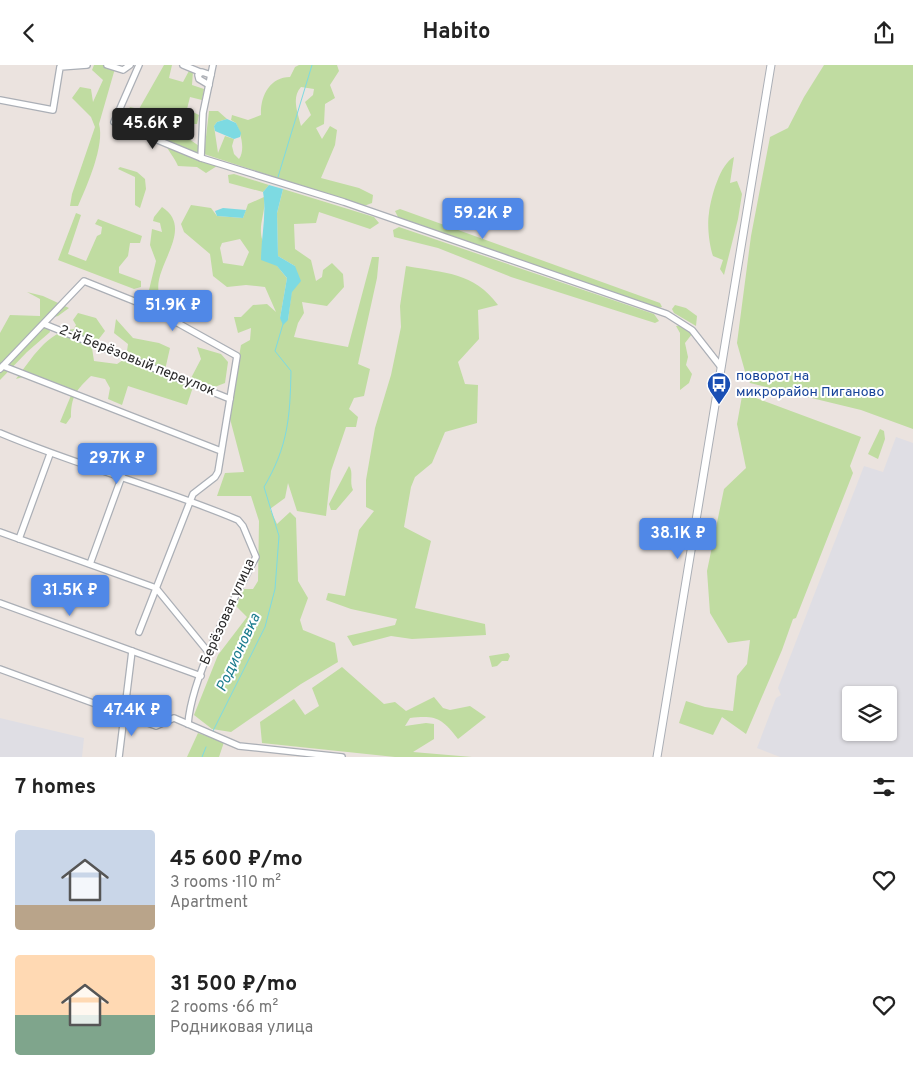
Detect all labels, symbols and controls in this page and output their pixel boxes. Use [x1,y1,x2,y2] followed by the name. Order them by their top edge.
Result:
[15,19,43,47] icon: back
[422,19,491,46] text: Habito
[870,19,898,47] icon: share
[107,107,199,150] pin: 45.6K ₽
[123,114,183,134] text: 45.6K ₽
[437,197,529,240] pin: 59.2K ₽
[453,204,513,224] text: 59.2K ₽
[127,289,219,332] pin: 51.9K ₽
[145,296,201,316] text: 51.9K ₽
[56,322,218,400] street label: 2-й Берёзовый переулок
[736,368,884,401] place label: поворот на микрорайон Пиганово
[706,371,732,405] bus stop icon: поворот на микрорайон Пиганово
[71,443,163,485] pin: 29.7K ₽
[89,449,145,469] text: 29.7K ₽
[632,517,724,560] pin: 38.1K ₽
[650,524,706,544] text: 38.1K ₽
[197,556,259,668] street label: Берёзовая улица
[24,575,116,617] pin: 31.5K ₽
[42,581,98,601] text: 31.5K ₽
[213,611,266,695] water label: Родионовка
[842,686,897,741] map controls
[842,686,897,741] button: layers
[86,695,178,737] pin: 47.4K ₽
[104,701,160,721] text: 47.4K ₽
[870,773,898,801] icon: filters
[15,774,96,801] text: 7 homes
[170,846,303,873] text: 45 600 ₽/mo
[55,850,115,910] icon: home
[870,866,898,894] icon: heart
[170,873,281,893] text: 3 rooms · 110 m²
[170,893,248,913] text: Apartment
[170,971,297,998] text: 31 500 ₽/mo
[55,975,115,1035] icon: home
[870,991,898,1019] icon: heart
[170,998,278,1018] text: 2 rooms · 66 m²
[170,1018,313,1038] text: Родниковая улица

